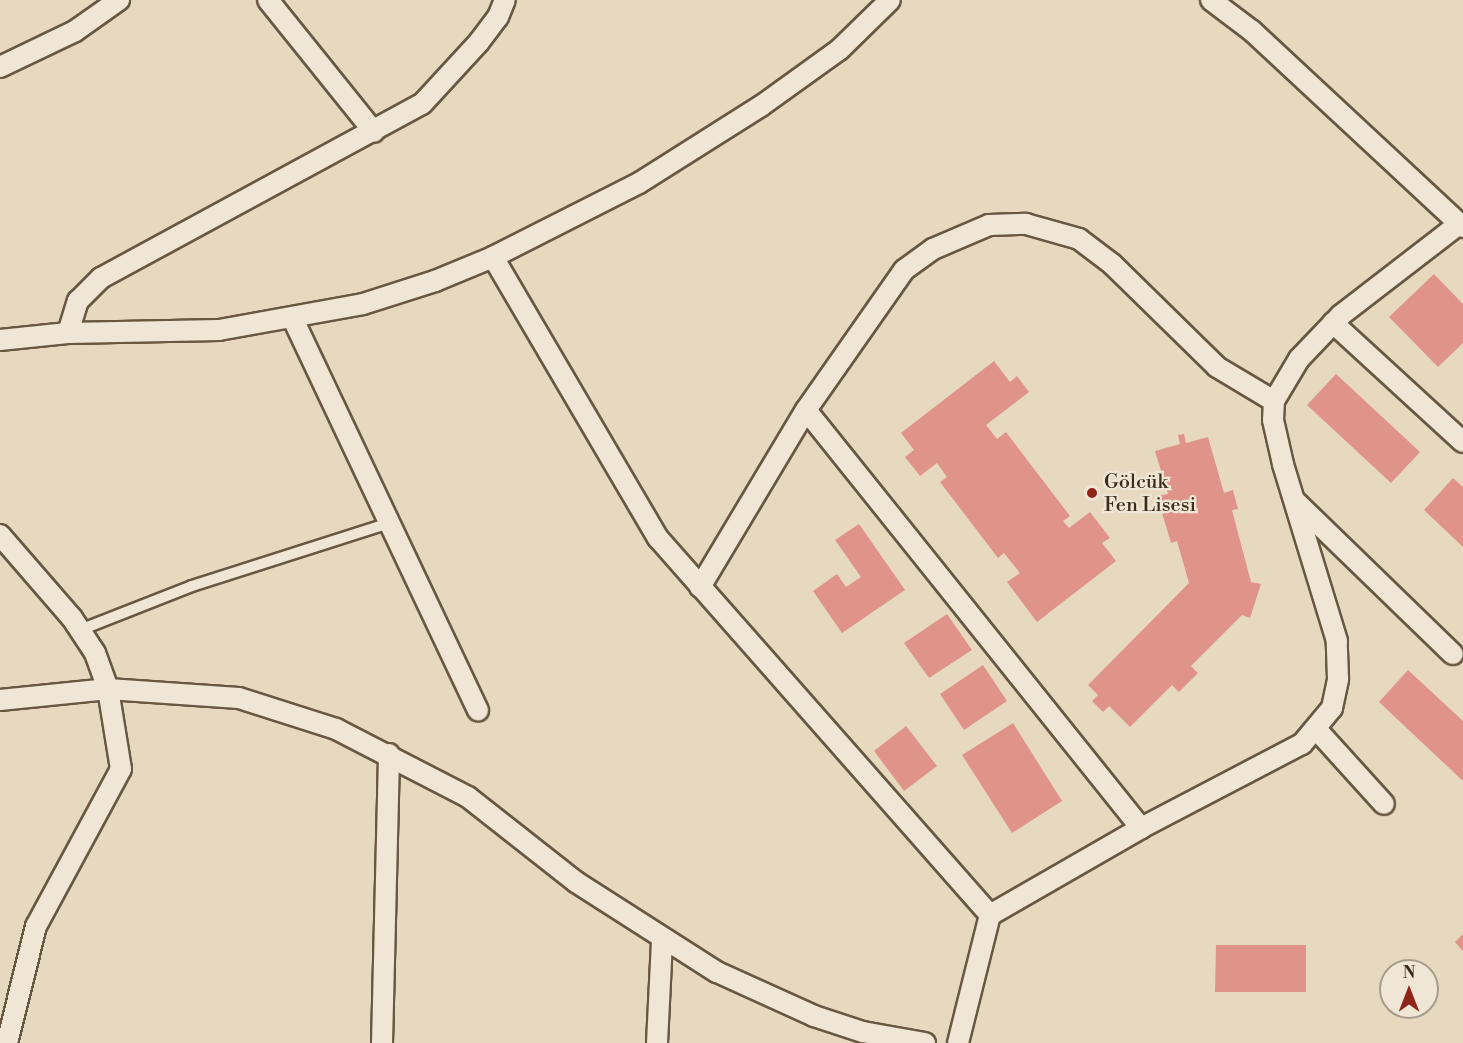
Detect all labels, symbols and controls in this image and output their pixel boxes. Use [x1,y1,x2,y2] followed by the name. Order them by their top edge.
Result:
[1104,470,1196,517] place label: Gölcük Fen Lisesi
[1085,486,1099,500] marker: Gölcük Fen Lisesi
[1379,959,1439,1019] north arrow
[1403,963,1415,983] text: N

